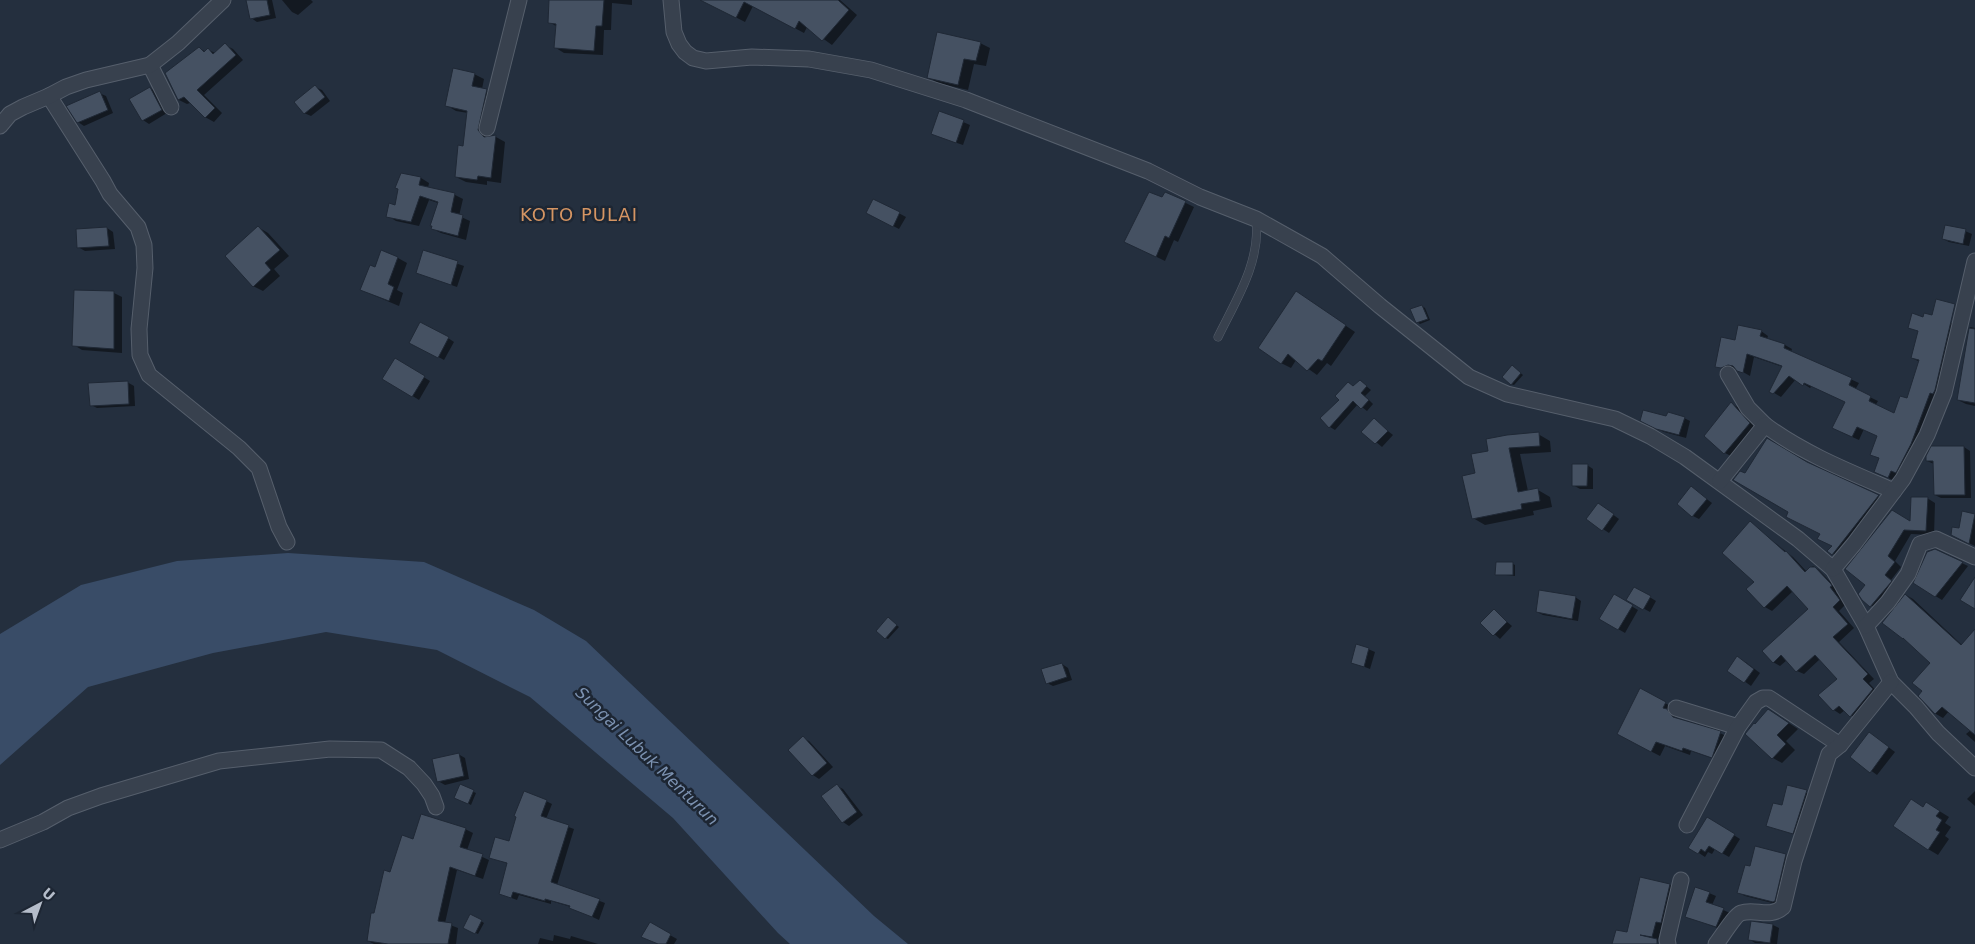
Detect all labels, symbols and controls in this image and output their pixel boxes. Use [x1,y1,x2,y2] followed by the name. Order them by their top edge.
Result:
[520,204,638,225] district label: KOTO PULAI
[572,683,722,829] water label: Sungai Lubuk Menturun
[15,879,65,929] north arrow
[39,884,58,904] text: U

